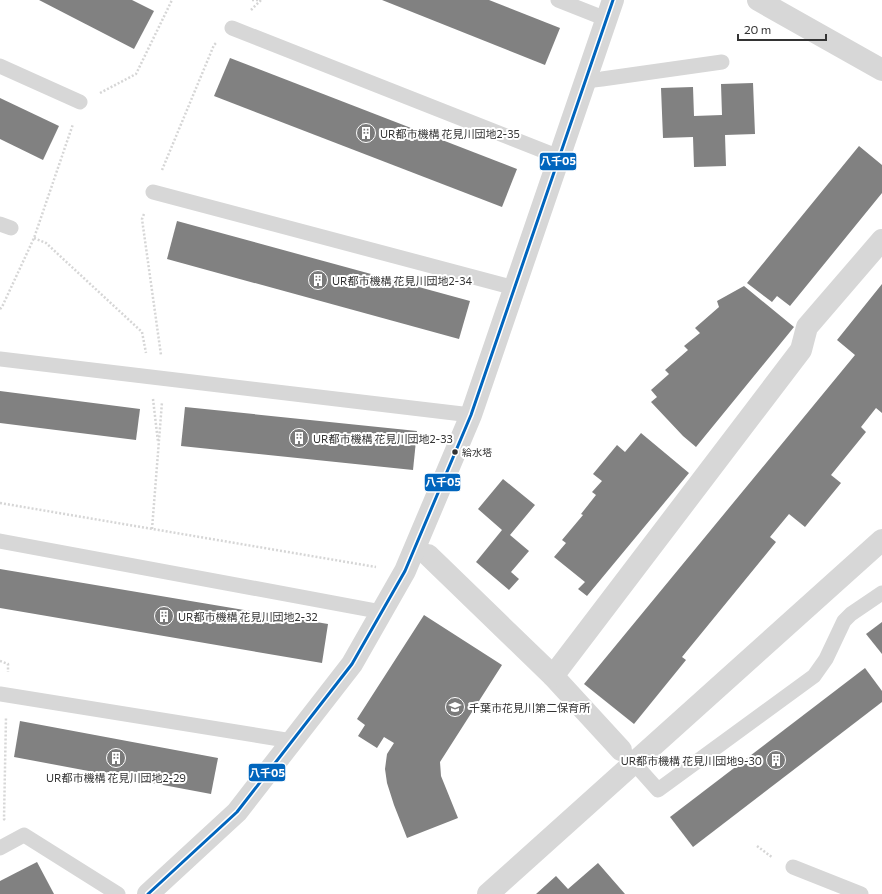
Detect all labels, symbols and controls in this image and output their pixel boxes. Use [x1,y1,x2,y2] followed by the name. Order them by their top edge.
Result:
[738,16,826,42] scale bar
[744,22,771,36] text: 20 m
[355,122,377,144] building icon: UR都市機構 花見川団地2-35
[380,127,520,140] place label: UR都市機構 花見川団地2-35
[539,152,577,171] line badge: 八千05
[540,154,576,167] text: 八千05
[307,269,329,291] building icon: UR都市機構 花見川団地2-34
[332,274,473,287] place label: UR都市機構 花見川団地2-34
[288,427,310,449] building icon: UR都市機構 花見川団地2-33
[313,432,453,445] place label: UR都市機構 花見川団地2-33
[462,446,492,458] place label: 給水塔
[450,447,460,457] marker: 給水塔
[424,473,461,492] line badge: 八千05
[425,475,461,488] text: 八千05
[153,605,175,627] building icon: UR都市機構 花見川団地2-32
[178,610,318,623] place label: UR都市機構 花見川団地2-32
[444,696,466,718] school or university icon: 千葉市花見川第二保育所
[469,701,591,714] place label: 千葉市花見川第二保育所
[105,747,127,769] building icon: UR都市機構 花見川団地2-29
[765,749,787,771] building icon: UR都市機構 花見川団地9-30
[621,754,762,767] place label: UR都市機構 花見川団地9-30
[248,763,286,782] line badge: 八千05
[249,766,285,779] text: 八千05
[46,771,186,784] place label: UR都市機構 花見川団地2-29

